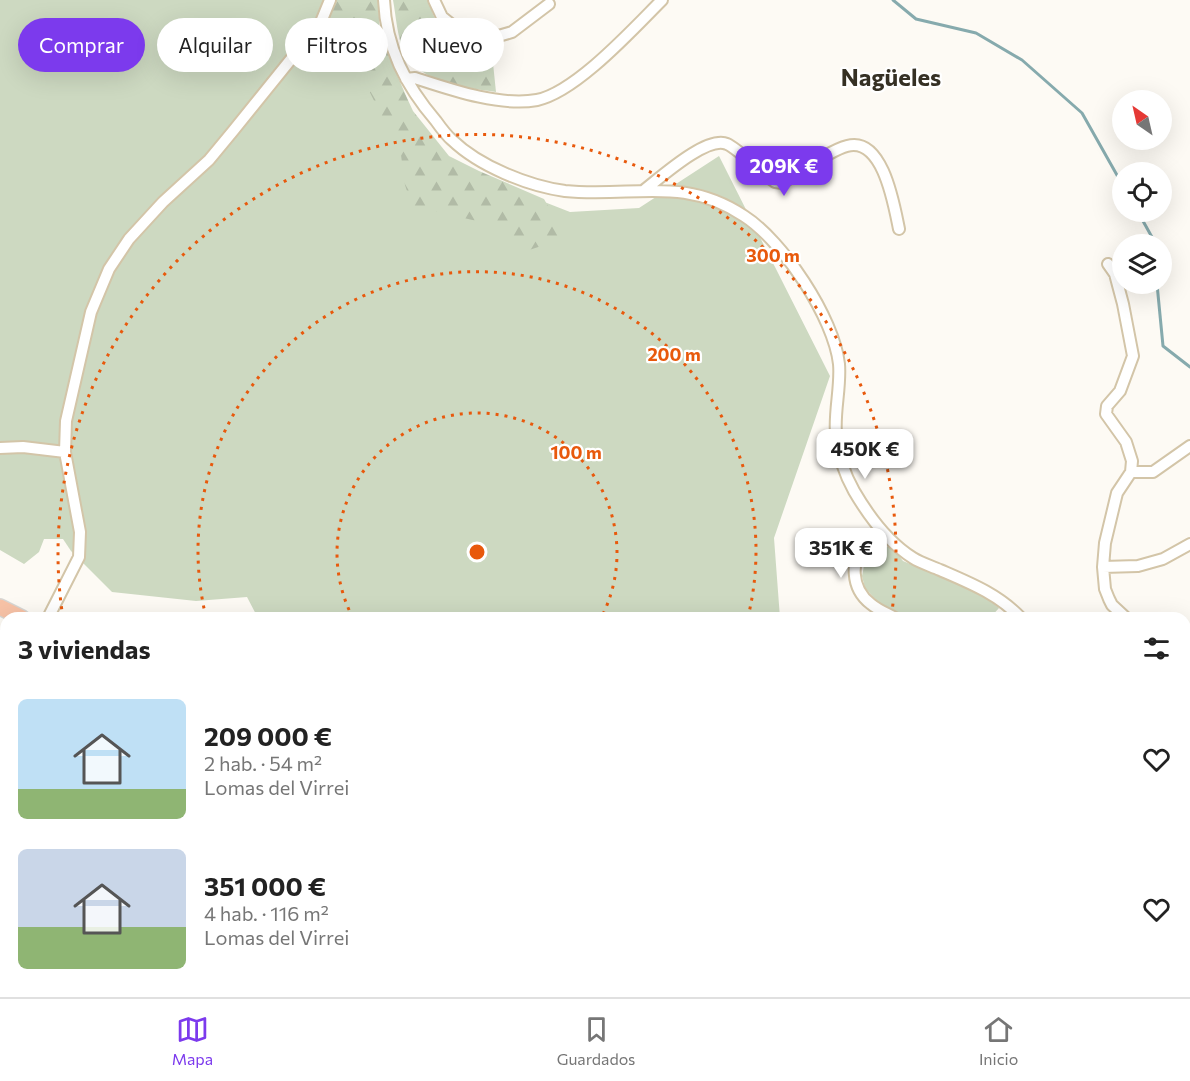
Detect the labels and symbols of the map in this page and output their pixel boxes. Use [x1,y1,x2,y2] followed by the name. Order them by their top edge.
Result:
[841,62,941,91] district label: Nagüeles
[1112,90,1172,150] north arrow
[735,146,833,197] pin: 209K €
[746,244,800,266] text: 300 m
[647,343,701,365] text: 200 m
[816,429,914,480] pin: 450K €
[550,441,602,463] text: 100 m
[792,528,890,579] pin: 351K €
[467,542,487,562] centre of rings

